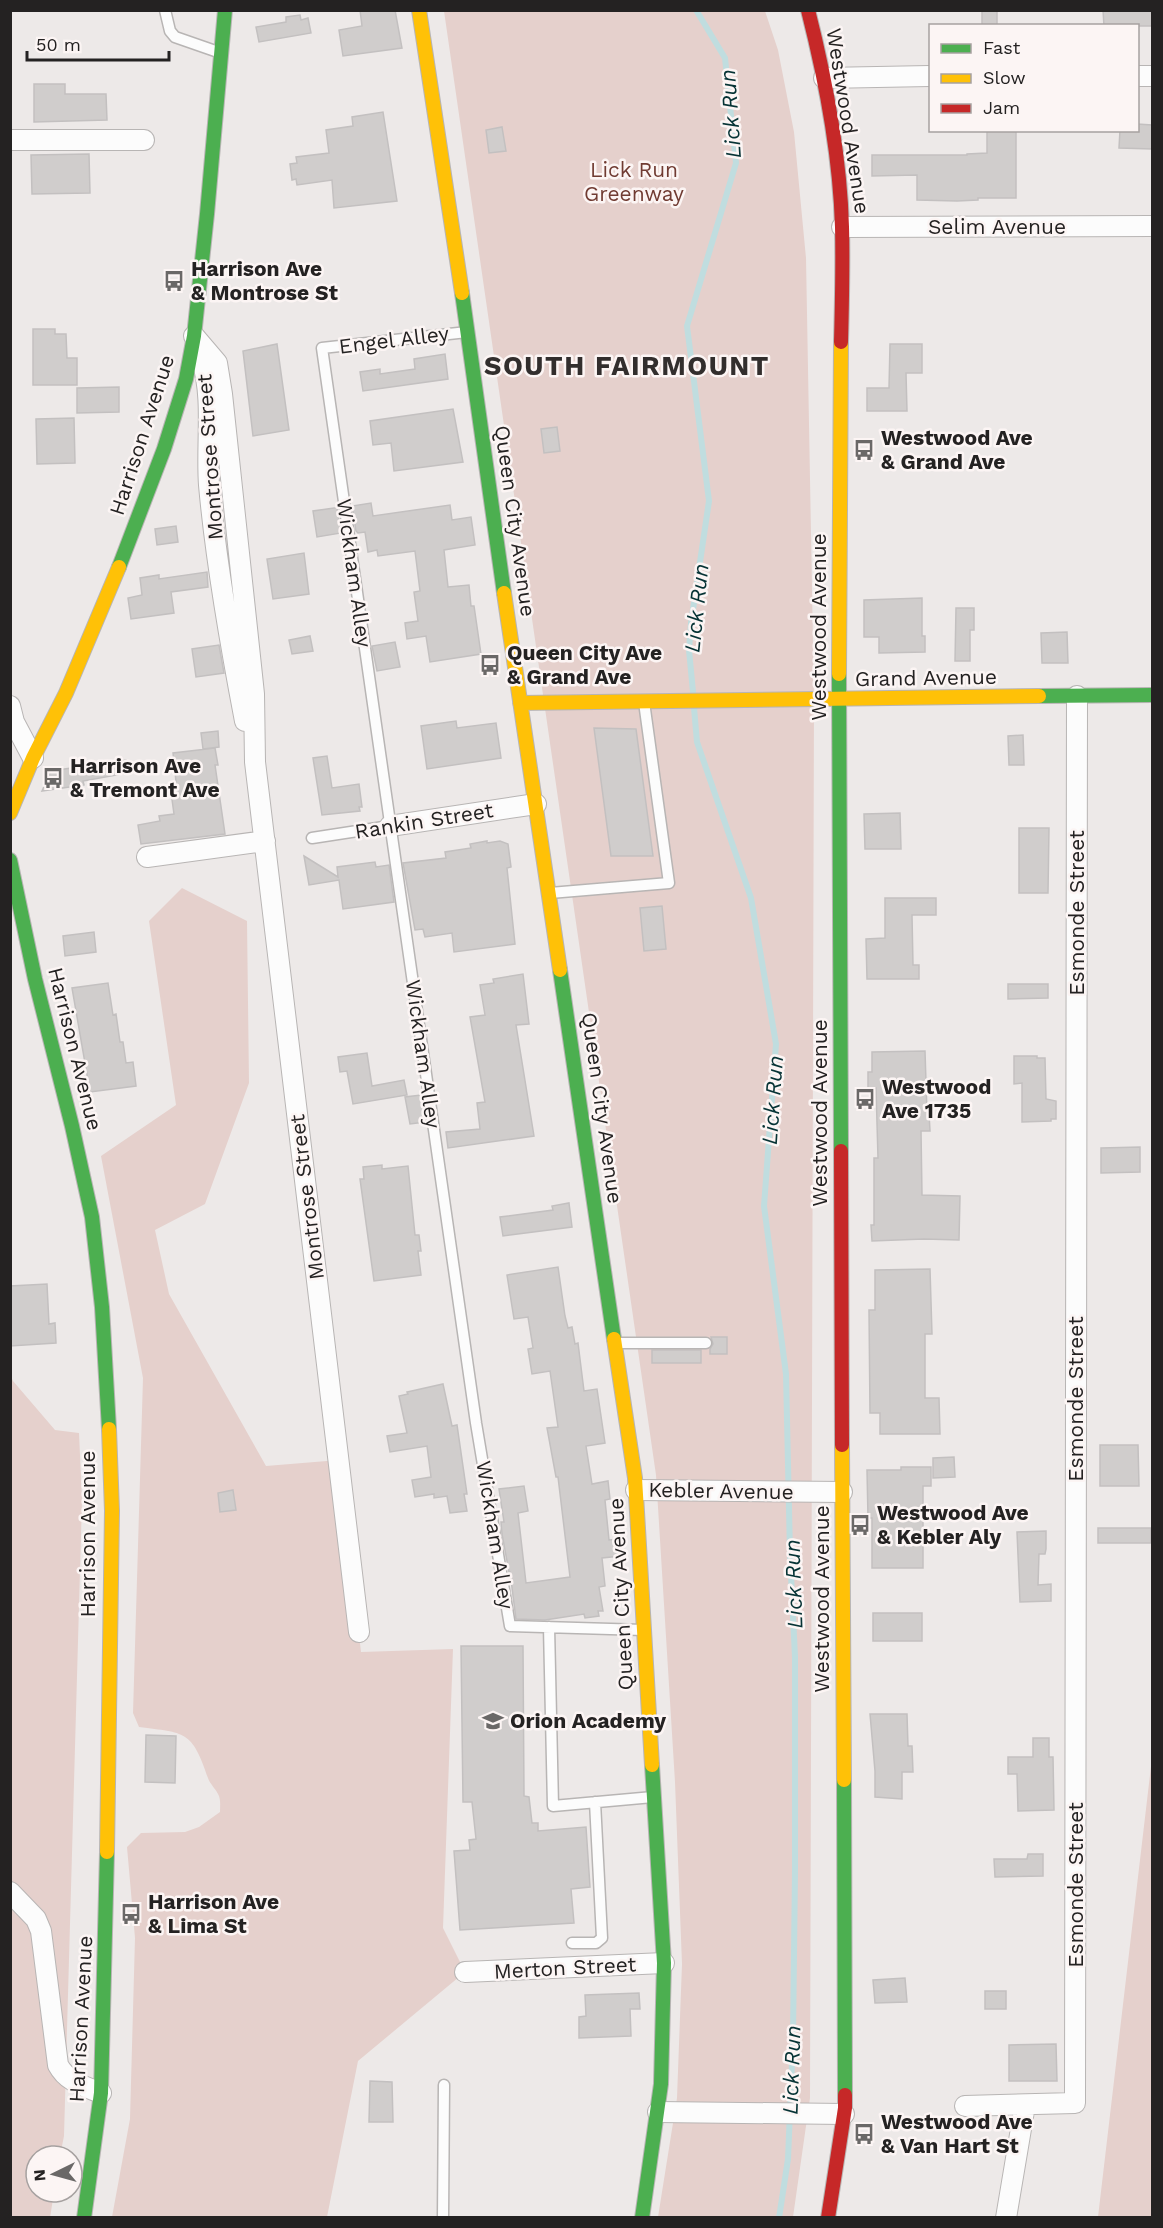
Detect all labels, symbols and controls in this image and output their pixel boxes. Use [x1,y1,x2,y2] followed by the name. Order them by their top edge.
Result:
[27,24,170,62] scale bar
[929,24,1139,132] legend
[821,26,876,216] street label: Westwood Avenue
[36,34,81,55] text: 50 m
[983,37,1021,58] text: Fast
[983,67,1026,88] text: Slow
[715,68,746,159] water label: Lick Run
[983,97,1020,118] text: Jam
[584,157,684,206] park label: Lick Run Greenway
[928,214,1066,239] street label: Selim Avenue
[191,256,338,305] place label: Harrison Ave & Montrose St
[162,269,186,293] bus stop icon: Harrison Ave & Montrose St
[337,320,451,359] street label: Engel Alley
[484,350,770,382] district label: SOUTH FAIRMOUNT
[104,351,179,518] street label: Harrison Avenue
[191,373,228,541] street label: Montrose Street
[490,424,541,618] street label: Queen City Avenue
[881,425,1033,474] place label: Westwood Ave & Grand Ave
[852,438,876,462] bus stop icon: Westwood Ave & Grand Ave
[332,497,377,649] street label: Wickham Alley
[806,533,831,721] street label: Westwood Avenue
[679,562,714,654] water label: Lick Run
[507,640,662,689] place label: Queen City Ave & Grand Ave
[478,653,502,677] bus stop icon: Queen City Ave & Grand Ave
[855,664,997,691] street label: Grand Avenue
[70,753,220,802] place label: Harrison Ave & Tremont Ave
[41,766,65,790] bus stop icon: Harrison Ave & Tremont Ave
[353,797,495,844] street label: Rankin Street
[1064,830,1089,996] street label: Esmonde Street
[43,965,108,1133] street label: Harrison Avenue
[401,978,446,1130] street label: Wickham Alley
[577,1011,628,1205] street label: Queen City Avenue
[807,1019,832,1207] street label: Westwood Avenue
[757,1055,788,1146] water label: Lick Run
[882,1074,991,1123] place label: Westwood Ave 1735
[853,1087,877,1111] bus stop icon: Westwood Ave 1735
[284,1113,329,1281] street label: Montrose Street
[1063,1316,1088,1482] street label: Esmonde Street
[75,1450,100,1618] street label: Harrison Avenue
[471,1459,520,1611] street label: Wickham Alley
[648,1477,794,1504] street label: Kebler Avenue
[603,1497,638,1691] street label: Queen City Avenue
[877,1500,1029,1549] place label: Westwood Ave & Kebler Aly
[809,1505,834,1693] street label: Westwood Avenue
[848,1513,872,1537] bus stop icon: Westwood Ave & Kebler Aly
[779,1539,808,1629] water label: Lick Run
[510,1708,666,1733] place label: Orion Academy
[481,1709,505,1733] school or university icon: Orion Academy
[1063,1802,1088,1968] street label: Esmonde Street
[148,1889,279,1938] place label: Harrison Ave & Lima St
[119,1902,143,1926] bus stop icon: Harrison Ave & Lima St
[64,1935,97,2103] street label: Harrison Avenue
[493,1951,637,1984] street label: Merton Street
[777,2025,806,2115] water label: Lick Run
[881,2109,1033,2158] place label: Westwood Ave & Van Hart St
[852,2122,876,2146] bus stop icon: Westwood Ave & Van Hart St
[24,2144,84,2204] north arrow
[30,2169,50,2182] text: N

